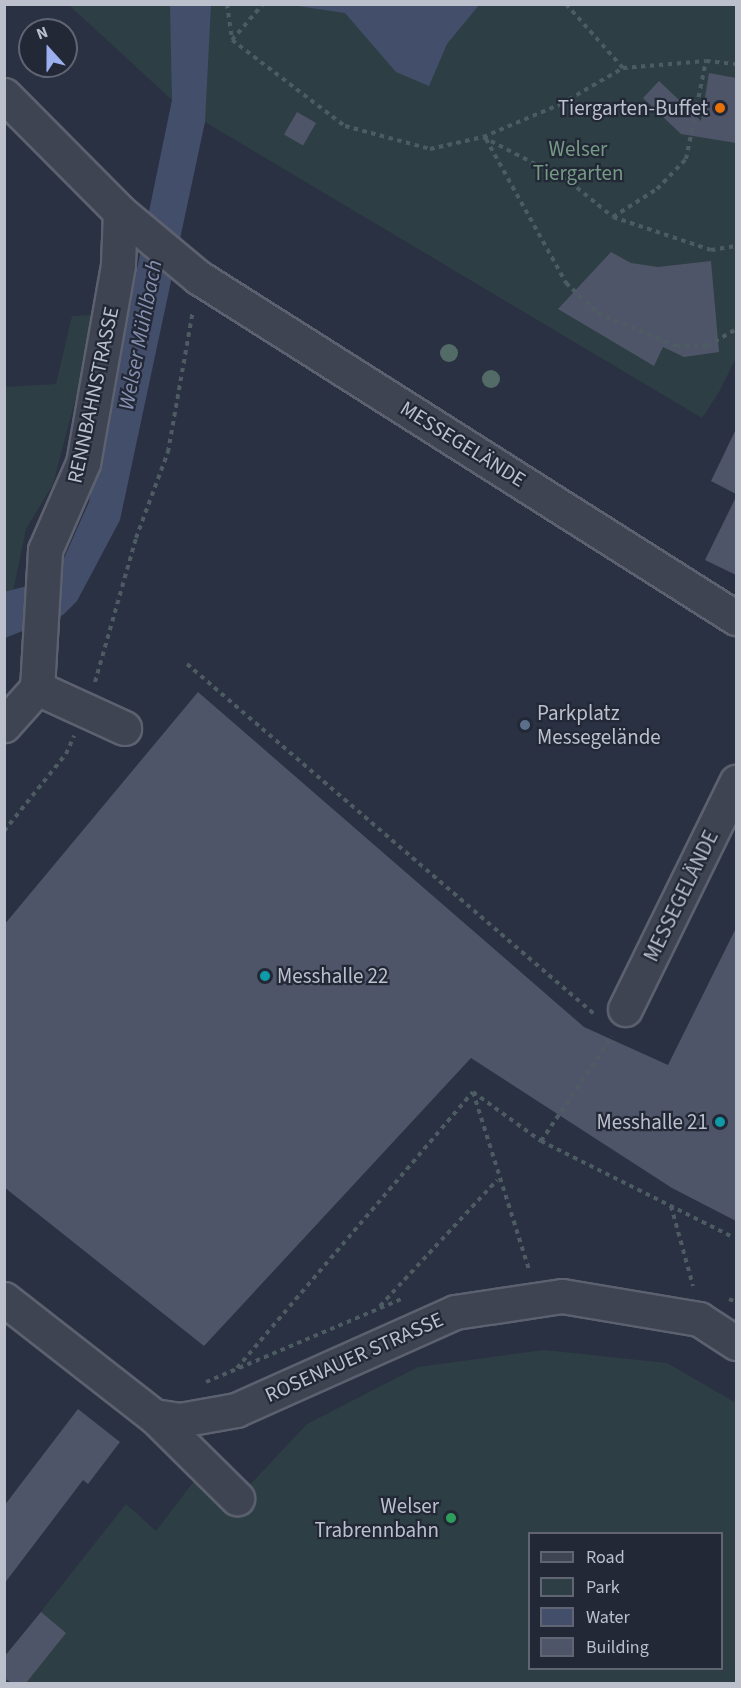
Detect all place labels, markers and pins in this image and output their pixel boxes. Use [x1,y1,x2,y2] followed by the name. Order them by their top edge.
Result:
[558,95,708,121] place label: Tiergarten-Buffet
[713,101,727,115] marker: Tiergarten-Buffet
[537,700,661,750] place label: Parkplatz Messegelände
[518,718,532,732] marker: Parkplatz Messegelände
[277,963,388,989] place label: Messhalle 22
[258,969,272,983] marker: Messhalle 22
[597,1109,708,1135] place label: Messhalle 21
[713,1115,727,1129] marker: Messhalle 21
[314,1493,439,1543] place label: Welser Trabrennbahn
[444,1511,458,1525] marker: Welser Trabrennbahn

